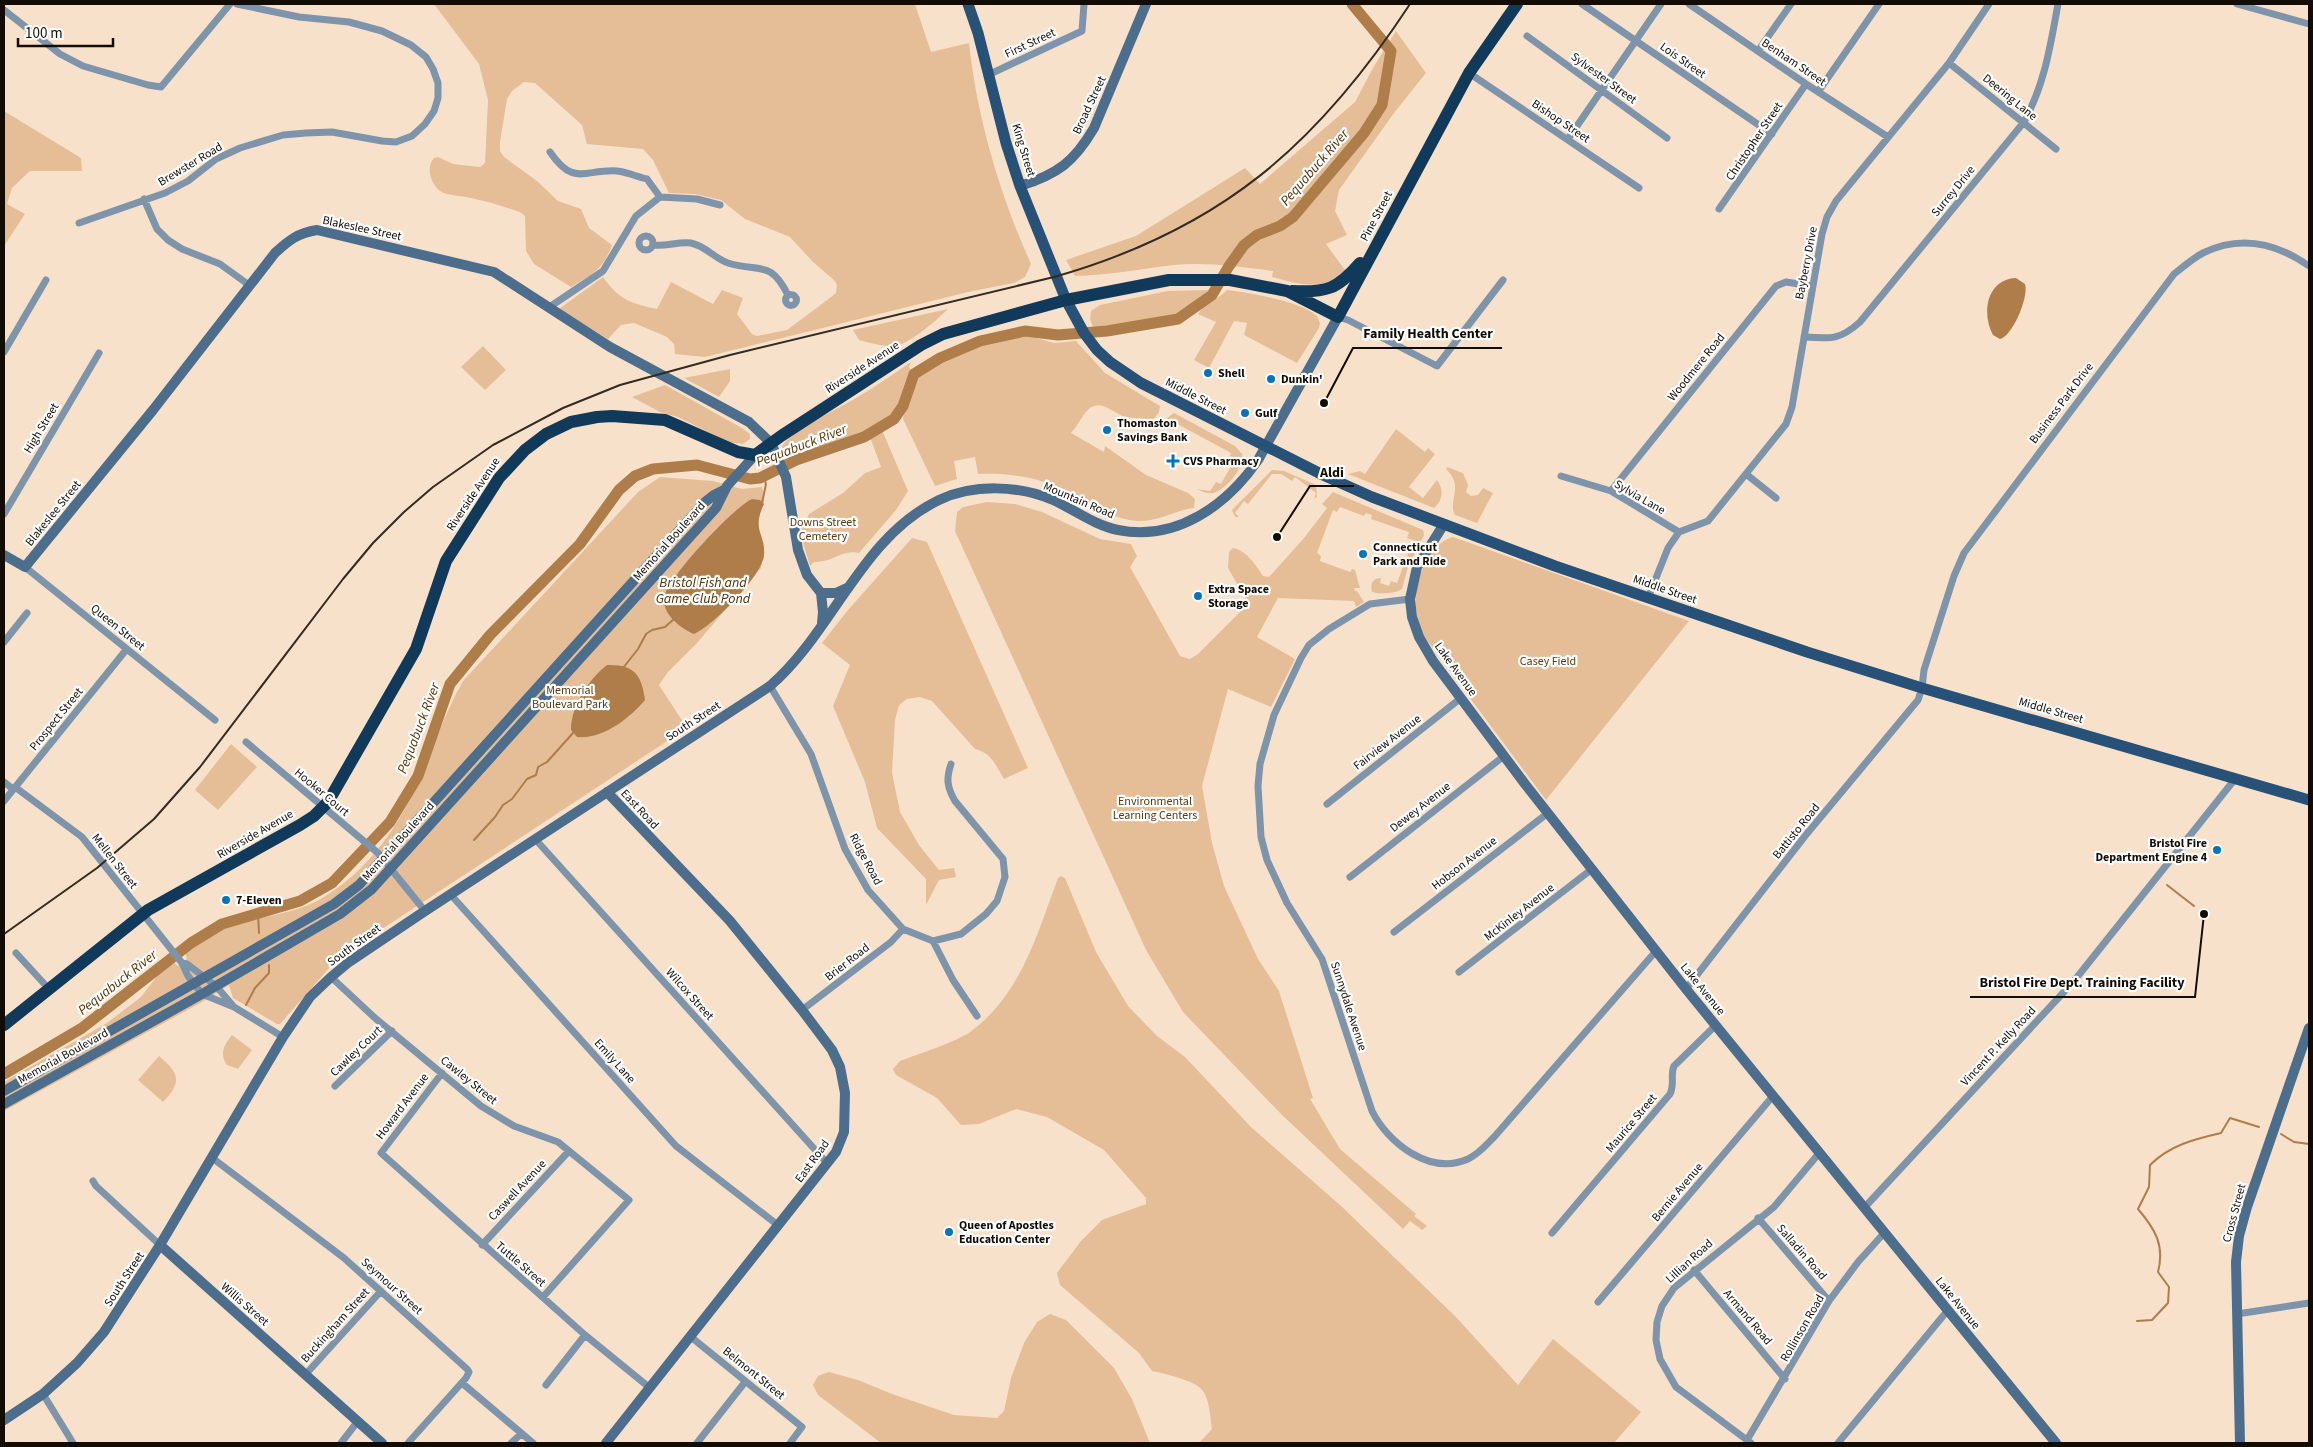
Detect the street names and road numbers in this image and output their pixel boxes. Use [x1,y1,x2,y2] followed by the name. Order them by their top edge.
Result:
[1002,24,1058,63] street label: First Street
[1758,35,1829,90] street label: Benham Street
[1656,38,1709,82] street label: Lois Street
[1567,49,1640,108] street label: Sylvester Street
[1979,70,2041,125] street label: Deering Lane
[1069,73,1110,137] street label: Broad Street
[1528,96,1593,147] street label: Bishop Street
[1722,99,1787,184] street label: Christopher Street
[1007,121,1040,179] street label: King Street
[155,138,226,190] street label: Brewster Road
[1928,162,1979,220] street label: Surrey Drive
[1356,188,1397,244] street label: Pine Street
[321,212,403,245] street label: Blakeslee Street
[1791,225,1822,301] street label: Bayberry Drive
[1664,330,1729,405] street label: Woodmere Road
[822,337,903,398] street label: Riverside Avenue
[2025,359,2098,447] street label: Business Park Drive
[1162,374,1229,419] street label: Middle Street
[20,400,63,457] street label: High Street
[442,454,504,534] street label: Riverside Avenue
[1611,476,1668,519] street label: Sylvia Lane
[22,477,85,550] street label: Blakeslee Street
[1041,478,1117,523] street label: Mountain Road
[629,498,709,585] street label: Memorial Boulevard
[1631,571,1699,608] street label: Middle Street
[87,600,148,655] street label: Queen Street
[1430,639,1481,700] street label: Lake Avenue
[26,684,87,755] street label: Prospect Street
[2017,693,2085,728] street label: Middle Street
[662,697,724,746] street label: South Street
[1350,711,1425,774] street label: Fairview Avenue
[290,764,353,820] street label: Hooker Court
[1386,778,1454,837] street label: Dewey Avenue
[617,785,663,833] street label: East Road
[358,798,438,885] street label: Memorial Boulevard
[1769,800,1824,863] street label: Battisto Road
[214,806,297,863] street label: Riverside Avenue
[88,830,142,892] street label: Mellen Street
[845,830,886,888] street label: Ridge Road
[1428,833,1500,894] street label: Hobson Avenue
[1481,880,1558,945] street label: McKinley Avenue
[324,920,385,971] street label: South Street
[821,940,873,985] street label: Brier Road
[1326,959,1371,1053] street label: Sunnydale Avenue
[1676,960,1729,1019] street label: Lake Avenue
[662,965,718,1024] street label: Wilcox Street
[1957,1003,2040,1090] street label: Vincent P. Kelly Road
[326,1022,386,1081] street label: Cawley Court
[15,1025,112,1088] street label: Memorial Boulevard
[590,1035,639,1087] street label: Emily Lane
[437,1052,501,1109] street label: Cawley Street
[372,1070,433,1143] street label: Howard Avenue
[1602,1090,1661,1156] street label: Maurice Street
[791,1136,834,1186] street label: East Road
[485,1156,550,1225] street label: Caswell Avenue
[1648,1159,1707,1225] street label: Bernie Avenue
[2219,1182,2250,1244] street label: Cross Street
[1773,1221,1831,1284] street label: Salladin Road
[1662,1235,1717,1287] street label: Lillian Road
[492,1238,550,1291] street label: Tuttle Street
[100,1248,149,1310] street label: South Street
[357,1254,426,1319] street label: Seymour Street
[1931,1274,1984,1333] street label: Lake Avenue
[217,1279,272,1330] street label: Willis Street
[297,1284,374,1367] street label: Buckingham Street
[1719,1286,1776,1349] street label: Armand Road
[1776,1291,1829,1365] street label: Rollinson Road
[719,1343,788,1404] street label: Belmont Street

